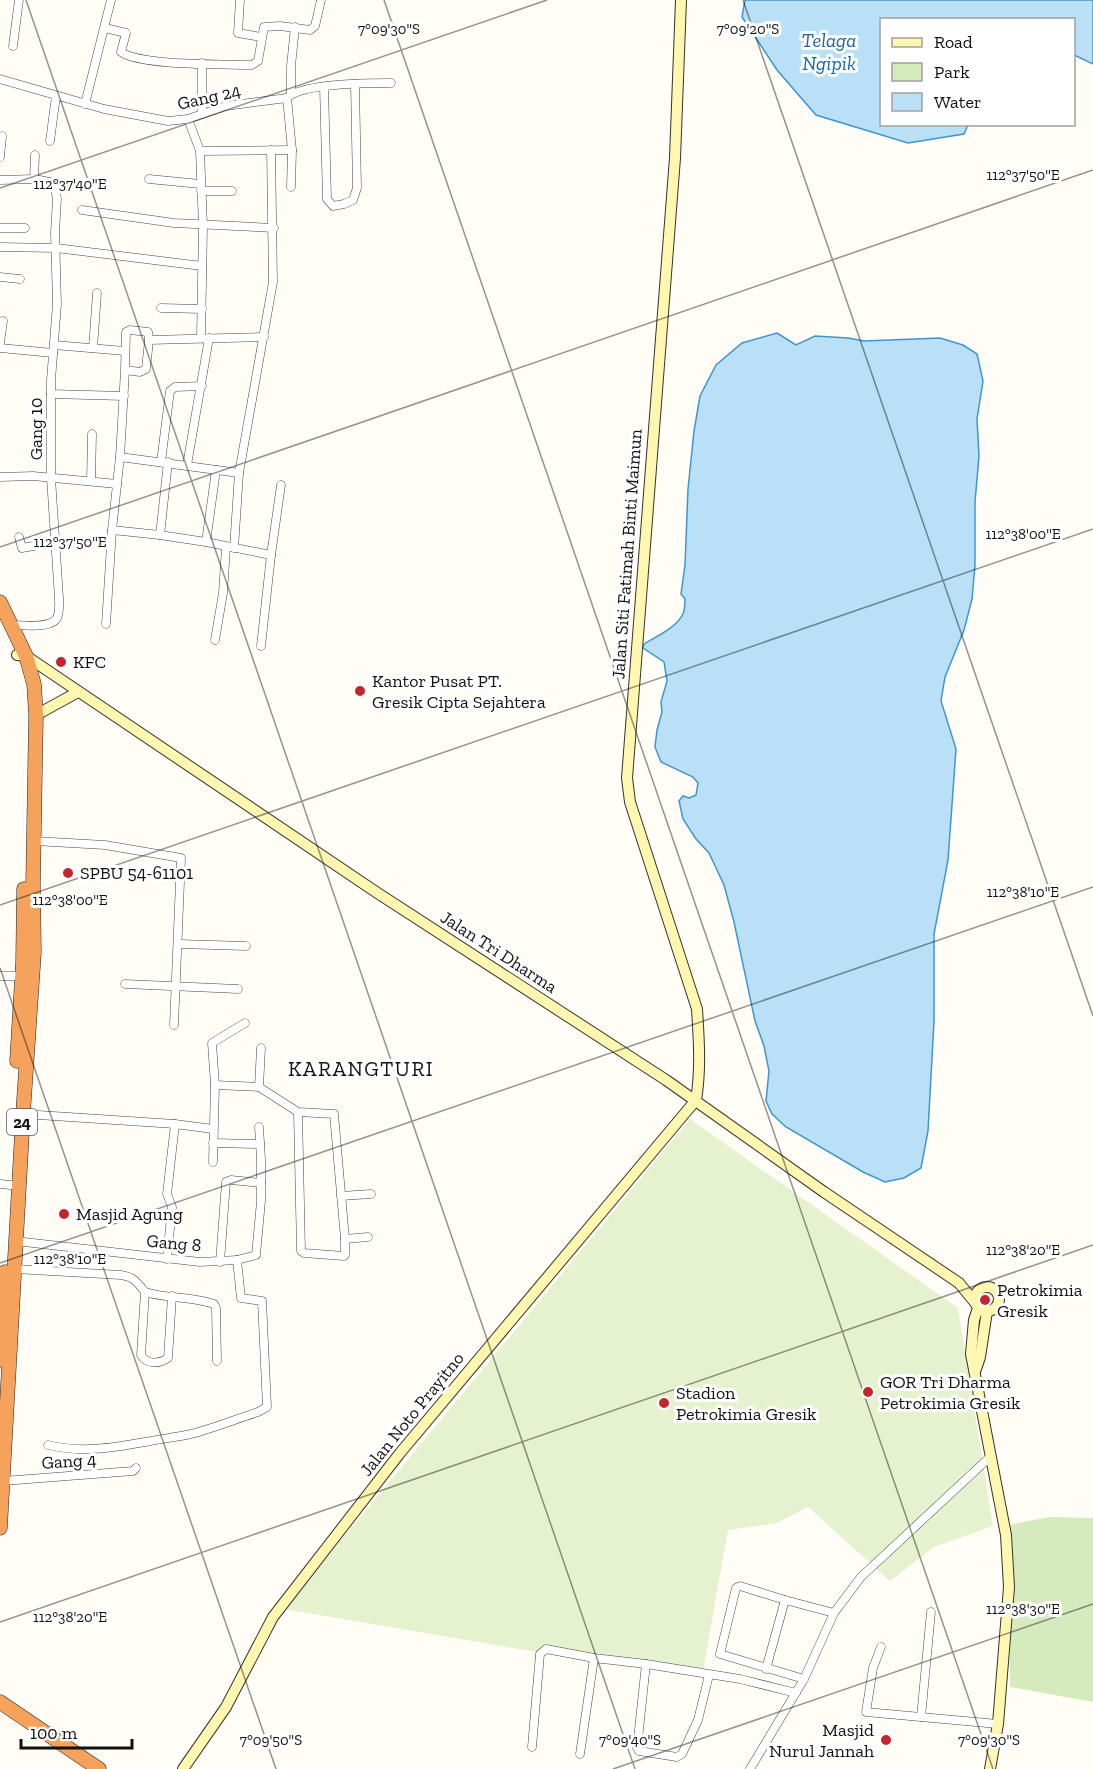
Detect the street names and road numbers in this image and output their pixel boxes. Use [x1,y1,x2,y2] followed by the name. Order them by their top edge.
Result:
[175,79,243,115] street label: Gang 24
[25,398,47,460] street label: Gang 10
[607,428,647,680] street label: Jalan Siti Fatimah Binti Maimun
[437,906,562,998] street label: Jalan Tri Dharma
[7,1109,37,1135] road number: 24
[146,1230,202,1256] street label: Gang 8
[355,1348,469,1480] street label: Jalan Noto Prayitno
[41,1448,98,1474] street label: Gang 4

